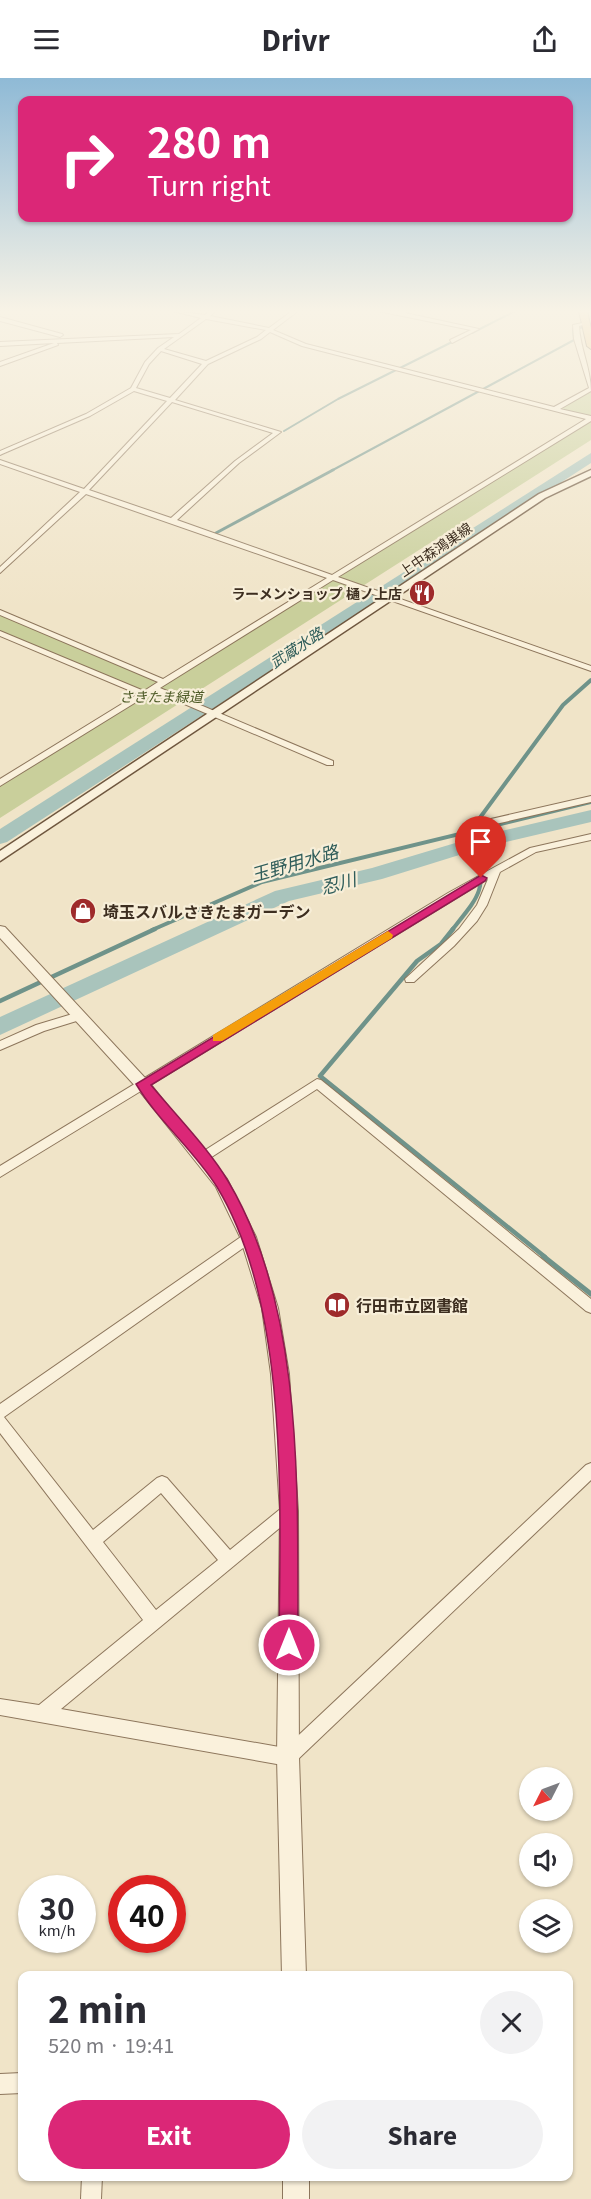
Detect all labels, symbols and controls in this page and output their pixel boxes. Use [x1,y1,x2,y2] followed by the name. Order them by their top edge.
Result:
[261,20,330,59] text: Drivr
[30,23,63,56] icon: menu
[528,23,561,56] icon: share
[147,109,271,170] text: 280 m
[48,120,126,198] icon: right
[147,165,271,204] text: Turn right
[395,517,475,581] street label: 上中森鴻巣線
[407,578,437,608] restaurant icon: ラーメンショップ 樋ノ上店
[231,583,402,603] place label: ラーメンショップ 樋ノ上店
[265,621,329,672] water label: 武蔵水路
[119,686,205,706] park label: さきたま緑道
[455,816,506,878] pin
[464,825,497,858] icon: arrive
[247,837,343,887] water label: 玉野用水路
[317,864,361,899] water label: 忍川
[68,896,98,926] shop icon: 埼玉スバルさきたまガーデン
[103,899,311,923] place label: 埼玉スバルさきたまガーデン
[322,1290,352,1320] library icon: 行田市立図書館
[356,1293,468,1317] place label: 行田市立図書館
[257,1613,321,1677] position arrow
[519,1767,573,1821] north arrow
[519,1767,573,1953] map controls
[519,1833,573,1887] button: sound
[108,1875,186,1953] speed limit sign: 40
[39,1885,75,1929] text: 30
[519,1899,573,1953] button: layers
[38,1919,76,1940] text: km/h
[48,1981,147,2033] text: 2 min
[480,1991,543,2054] button: close
[48,2030,174,2059] text: 520 m · 19:41
[48,2100,290,2169] button: Exit
[302,2100,543,2169] button: Share

